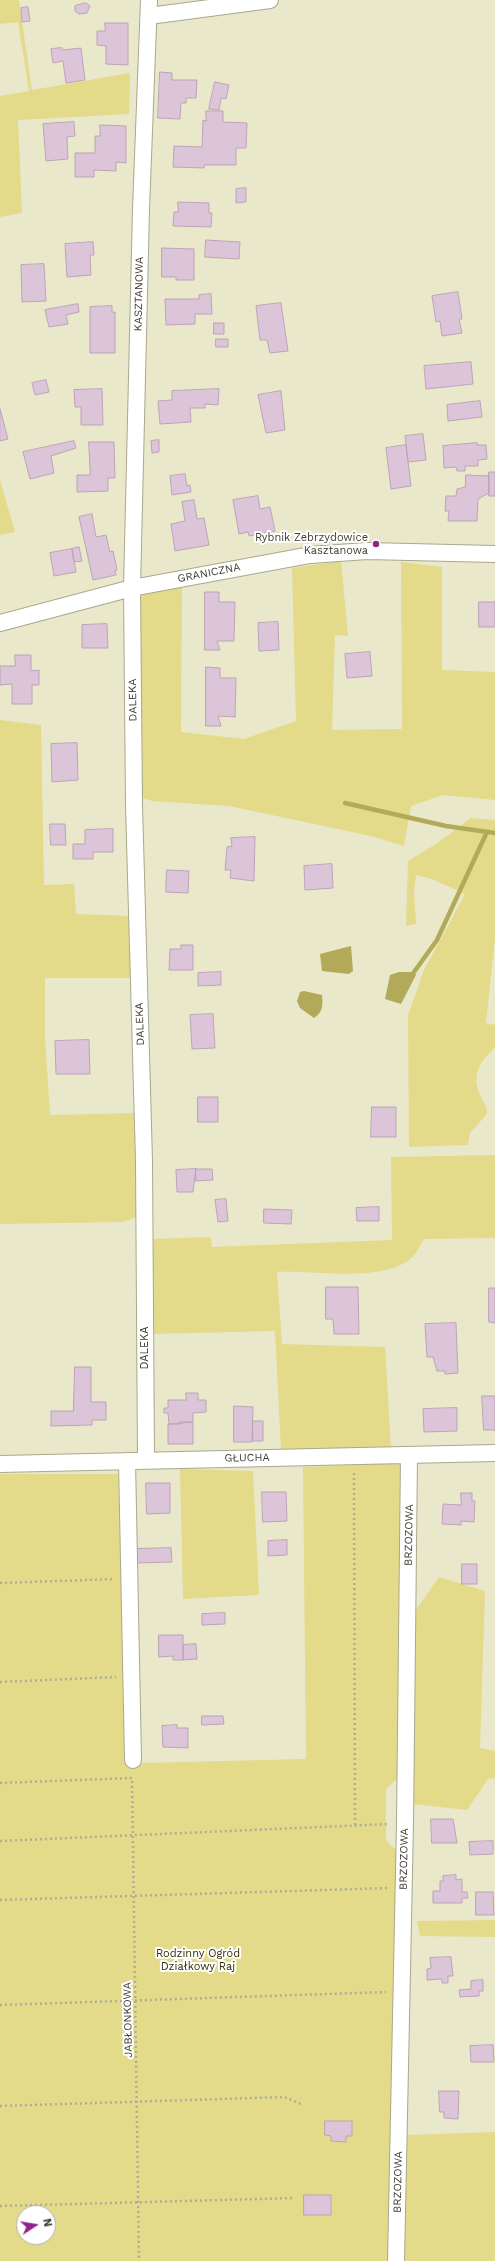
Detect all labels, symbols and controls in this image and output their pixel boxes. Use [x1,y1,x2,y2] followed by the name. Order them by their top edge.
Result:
[132,256,146,332] street label: KASZTANOWA
[255,531,368,557] place label: Rybnik Zebrzydowice Kasztanowa
[371,539,381,549] marker: Rybnik Zebrzydowice Kasztanowa
[176,560,242,586] street label: GRANICZNA
[126,678,140,722] street label: DALEKA
[133,1002,147,1046] street label: DALEKA
[138,1326,152,1370] street label: DALEKA
[224,1451,270,1465] street label: GŁUCHA
[402,1504,416,1566] street label: BRZOZOWA
[397,1828,411,1890] street label: BRZOZOWA
[156,1947,240,1973] park label: Rodzinny Ogród Działkowy Raj
[121,1982,135,2058] street label: JABŁONKOWA
[391,2151,405,2213] street label: BRZOZOWA
[16,2205,56,2245] north arrow
[40,2217,54,2228] text: N

